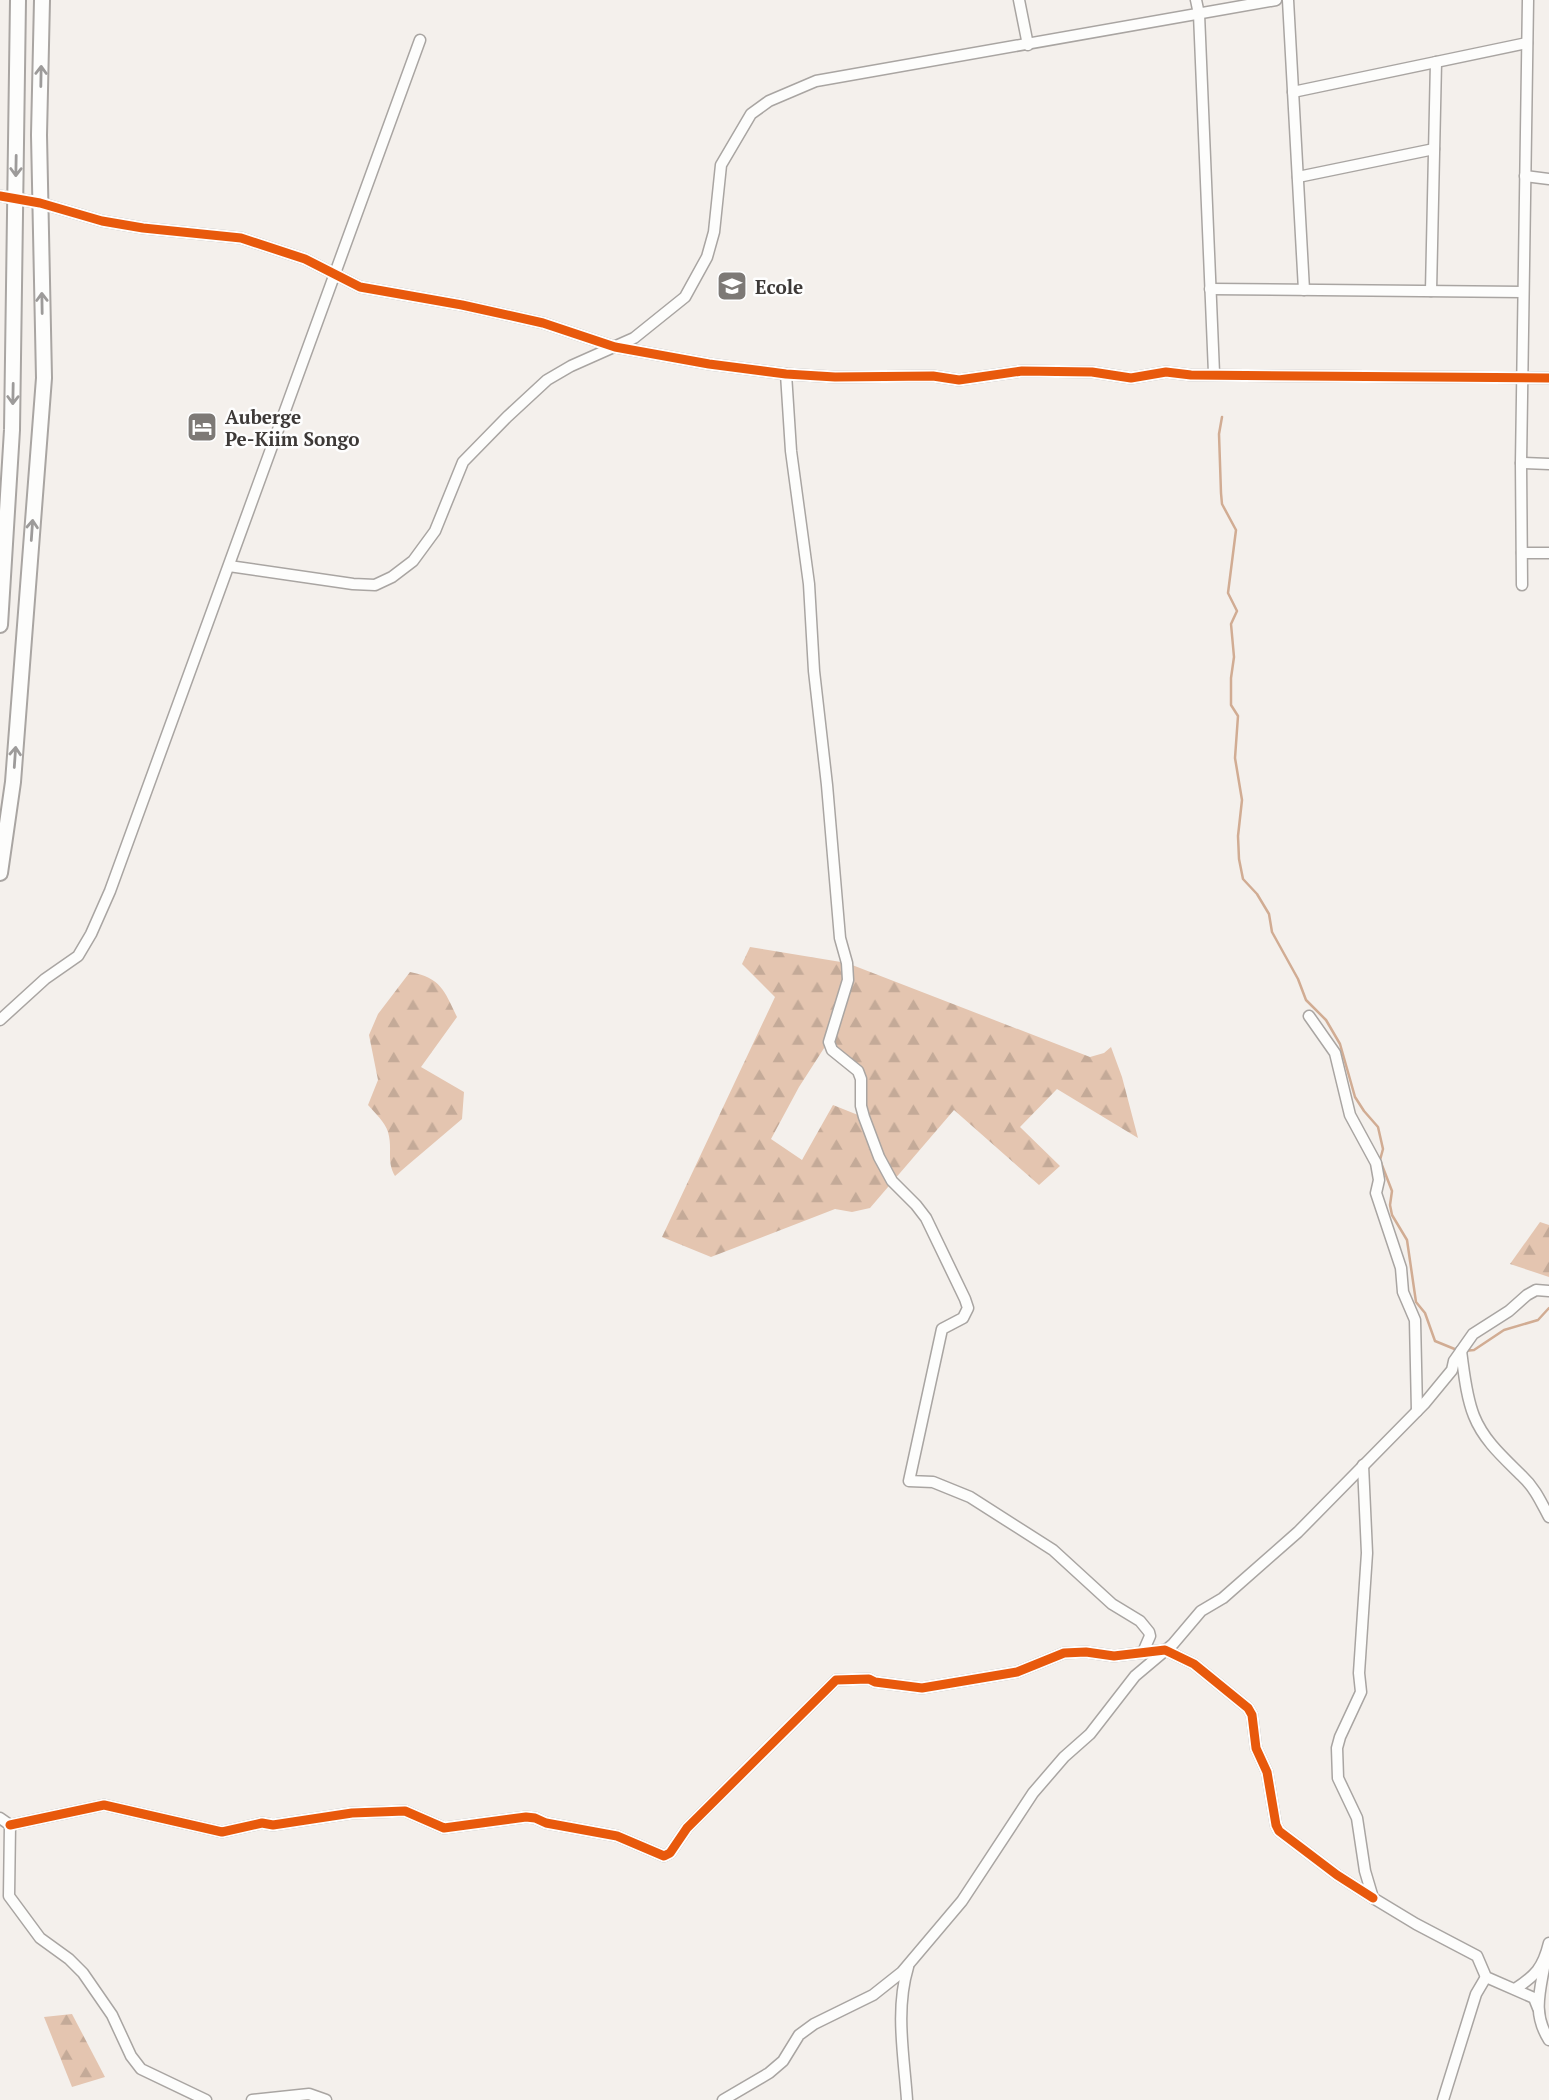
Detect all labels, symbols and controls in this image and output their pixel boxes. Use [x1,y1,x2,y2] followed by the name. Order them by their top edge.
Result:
[34,64,47,87] one-way arrow
[9,154,23,177] one-way arrow
[715,269,749,303] school or university icon: Ecole
[755,274,803,299] place label: Ecole
[36,292,49,315] one-way arrow
[6,382,19,405] one-way arrow
[225,404,360,451] place label: Auberge Pe-Kiim Songo
[185,410,219,444] hotel icon: Auberge Pe-Kiim Songo
[26,519,39,542] one-way arrow
[9,746,22,769] one-way arrow

